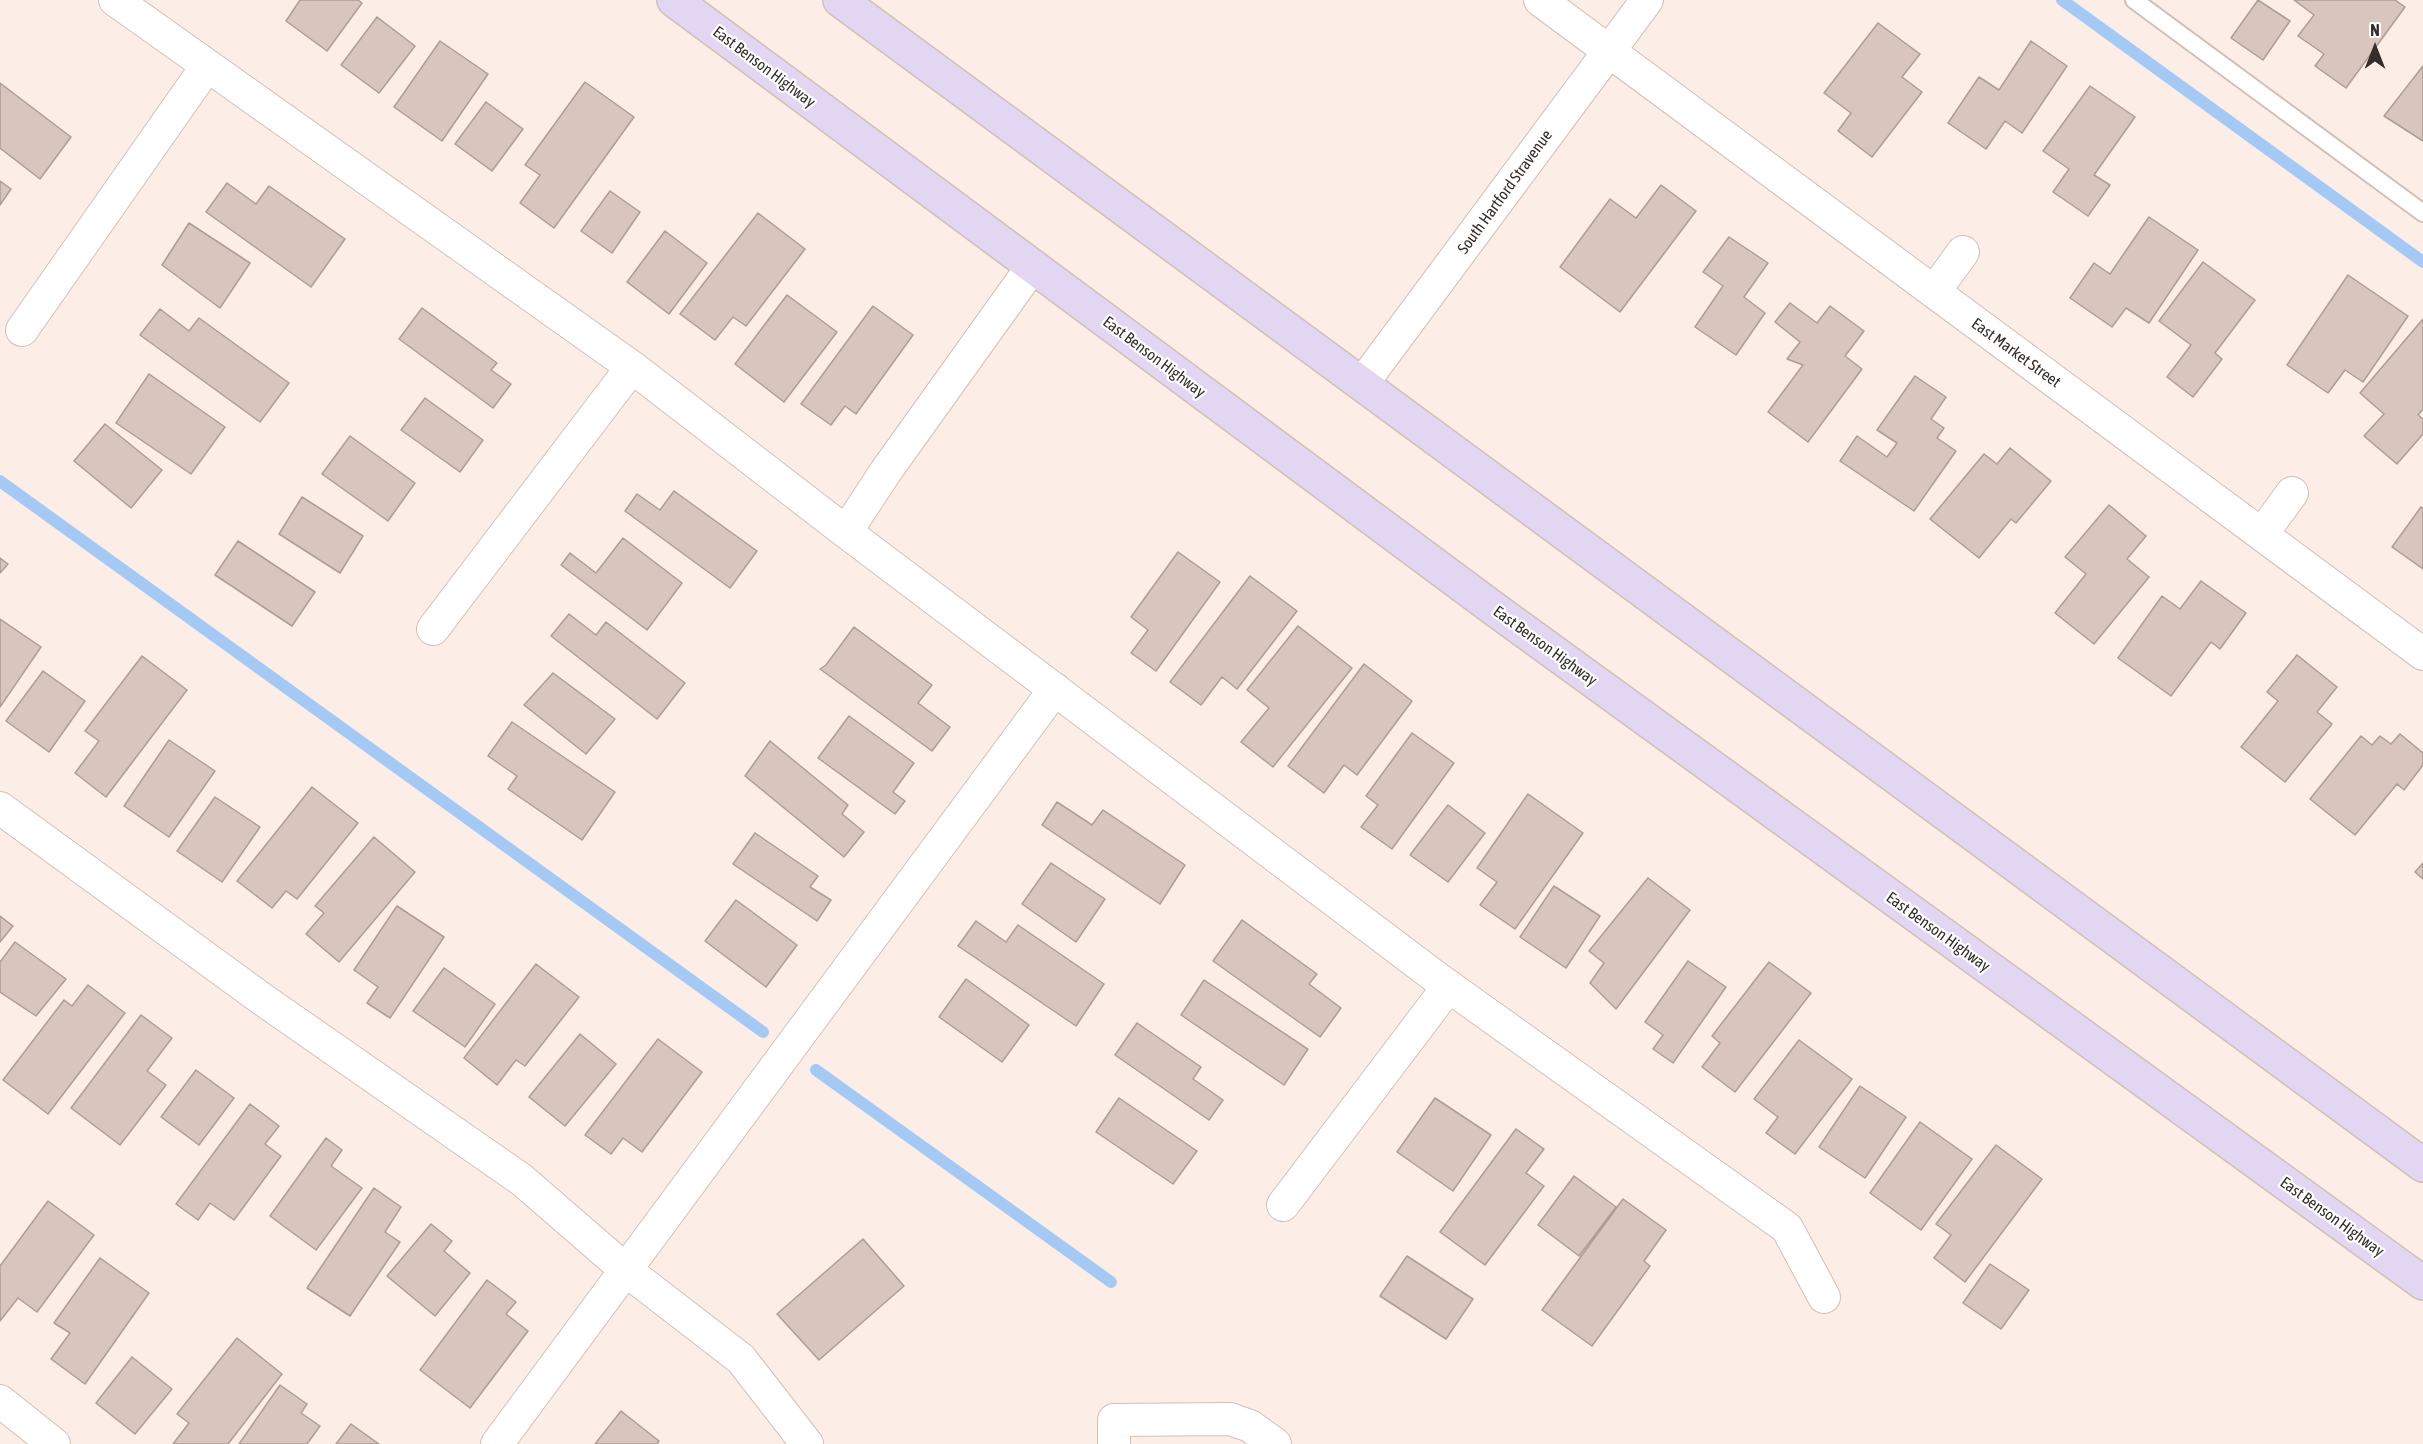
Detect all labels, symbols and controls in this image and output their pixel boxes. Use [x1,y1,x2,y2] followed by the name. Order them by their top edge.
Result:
[2345,18,2405,78] north arrow
[2370,21,2380,39] text: N
[709,22,819,112] street label: East Benson Highway
[1454,126,1556,258] street label: South Hartford Stravenue
[1099,312,1209,402] street label: East Benson Highway
[1968,314,2064,392] street label: East Market Street
[1489,602,1601,690] street label: East Benson Highway
[1882,888,1994,976] street label: East Benson Highway
[2276,1173,2388,1261] street label: East Benson Highway

